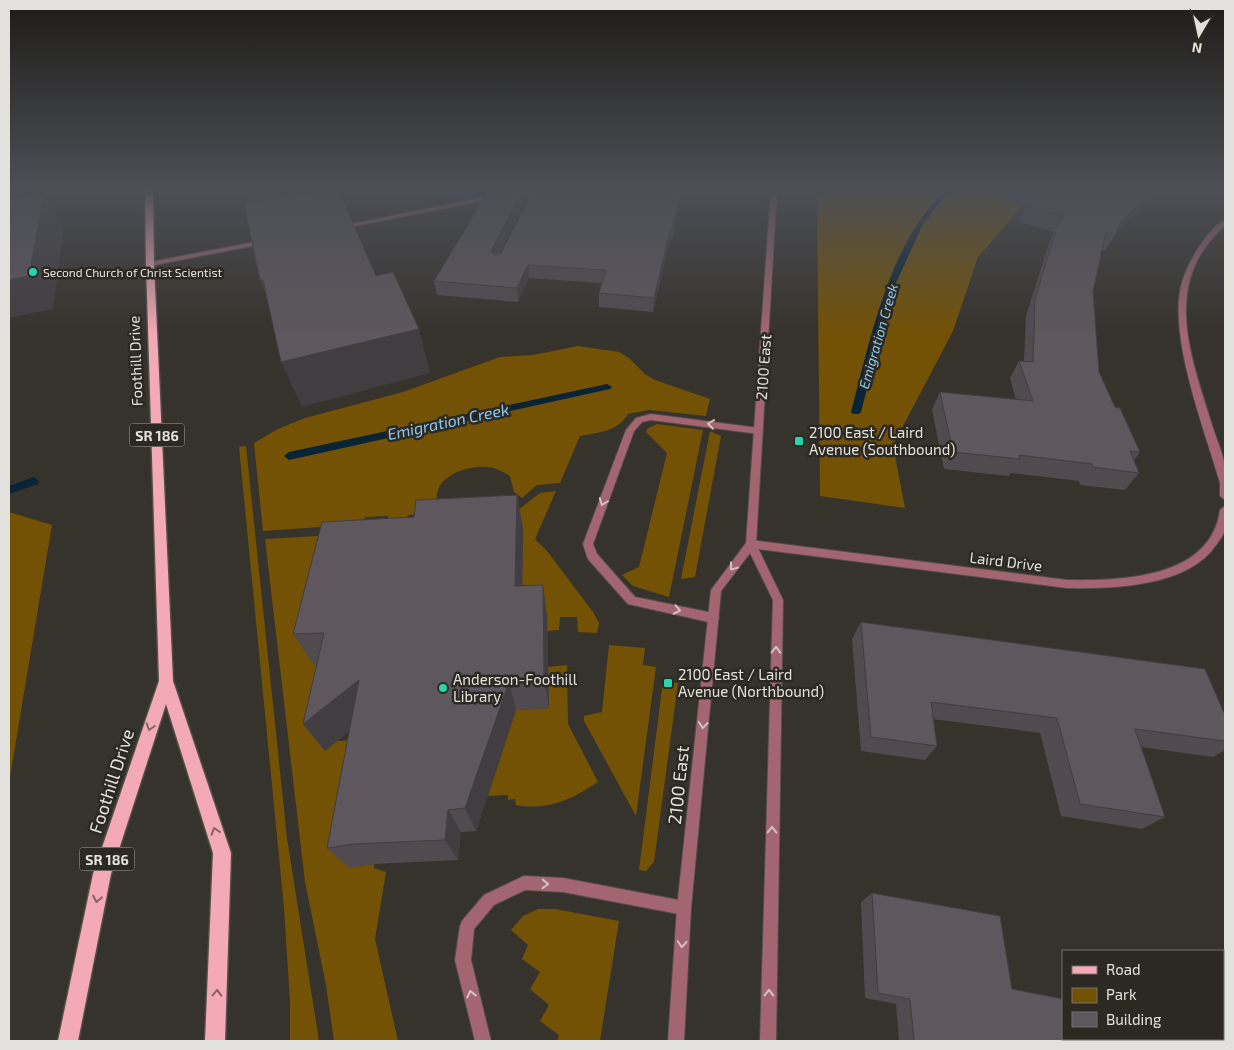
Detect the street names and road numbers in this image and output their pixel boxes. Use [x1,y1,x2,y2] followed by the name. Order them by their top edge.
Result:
[124,315,146,407] street label: Foothill Drive
[752,333,774,400] street label: 2100 East
[130,424,184,446] road number: SR 186
[969,548,1043,574] street label: Laird Drive
[84,726,138,836] street label: Foothill Drive
[663,744,693,825] street label: 2100 East
[80,848,134,871] road number: SR 186

